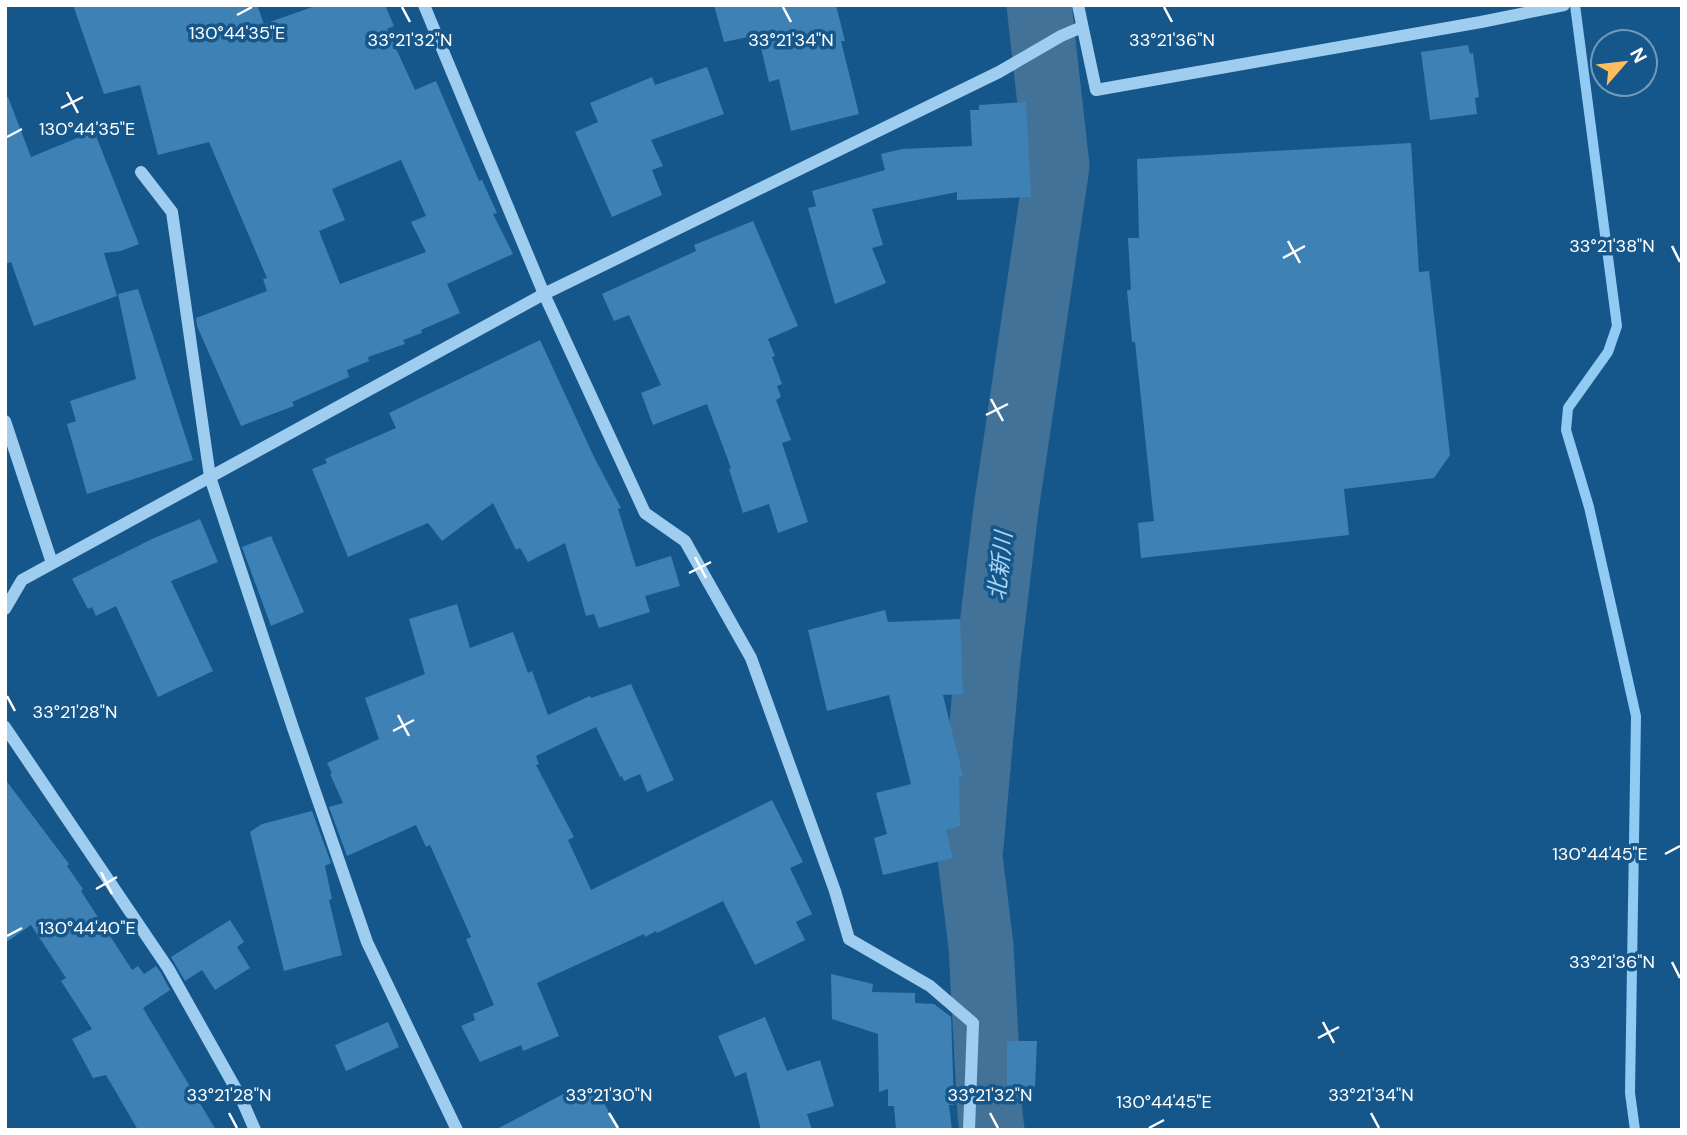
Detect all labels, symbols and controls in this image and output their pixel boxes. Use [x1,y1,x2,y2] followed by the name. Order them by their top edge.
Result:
[189,21,285,45] text: 130°44'35"E
[368,28,452,52] text: 33°21'32"N
[748,28,834,52] text: 33°21'34"N
[1129,28,1215,52] text: 33°21'36"N
[1589,28,1659,98] north arrow
[1624,43,1653,67] text: N
[39,117,135,141] text: 130°44'35"E
[1569,234,1655,258] text: 33°21'38"N
[981,527,1019,602] water label: 北新川
[33,700,117,724] text: 33°21'28"N
[1552,842,1648,866] text: 130°44'45"E
[38,916,136,940] text: 130°44'40"E
[1569,950,1655,974] text: 33°21'36"N
[187,1083,271,1107] text: 33°21'28"N
[566,1083,652,1107] text: 33°21'30"N
[948,1083,1032,1107] text: 33°21'32"N
[1328,1083,1414,1107] text: 33°21'34"N
[1116,1090,1212,1114] text: 130°44'45"E

